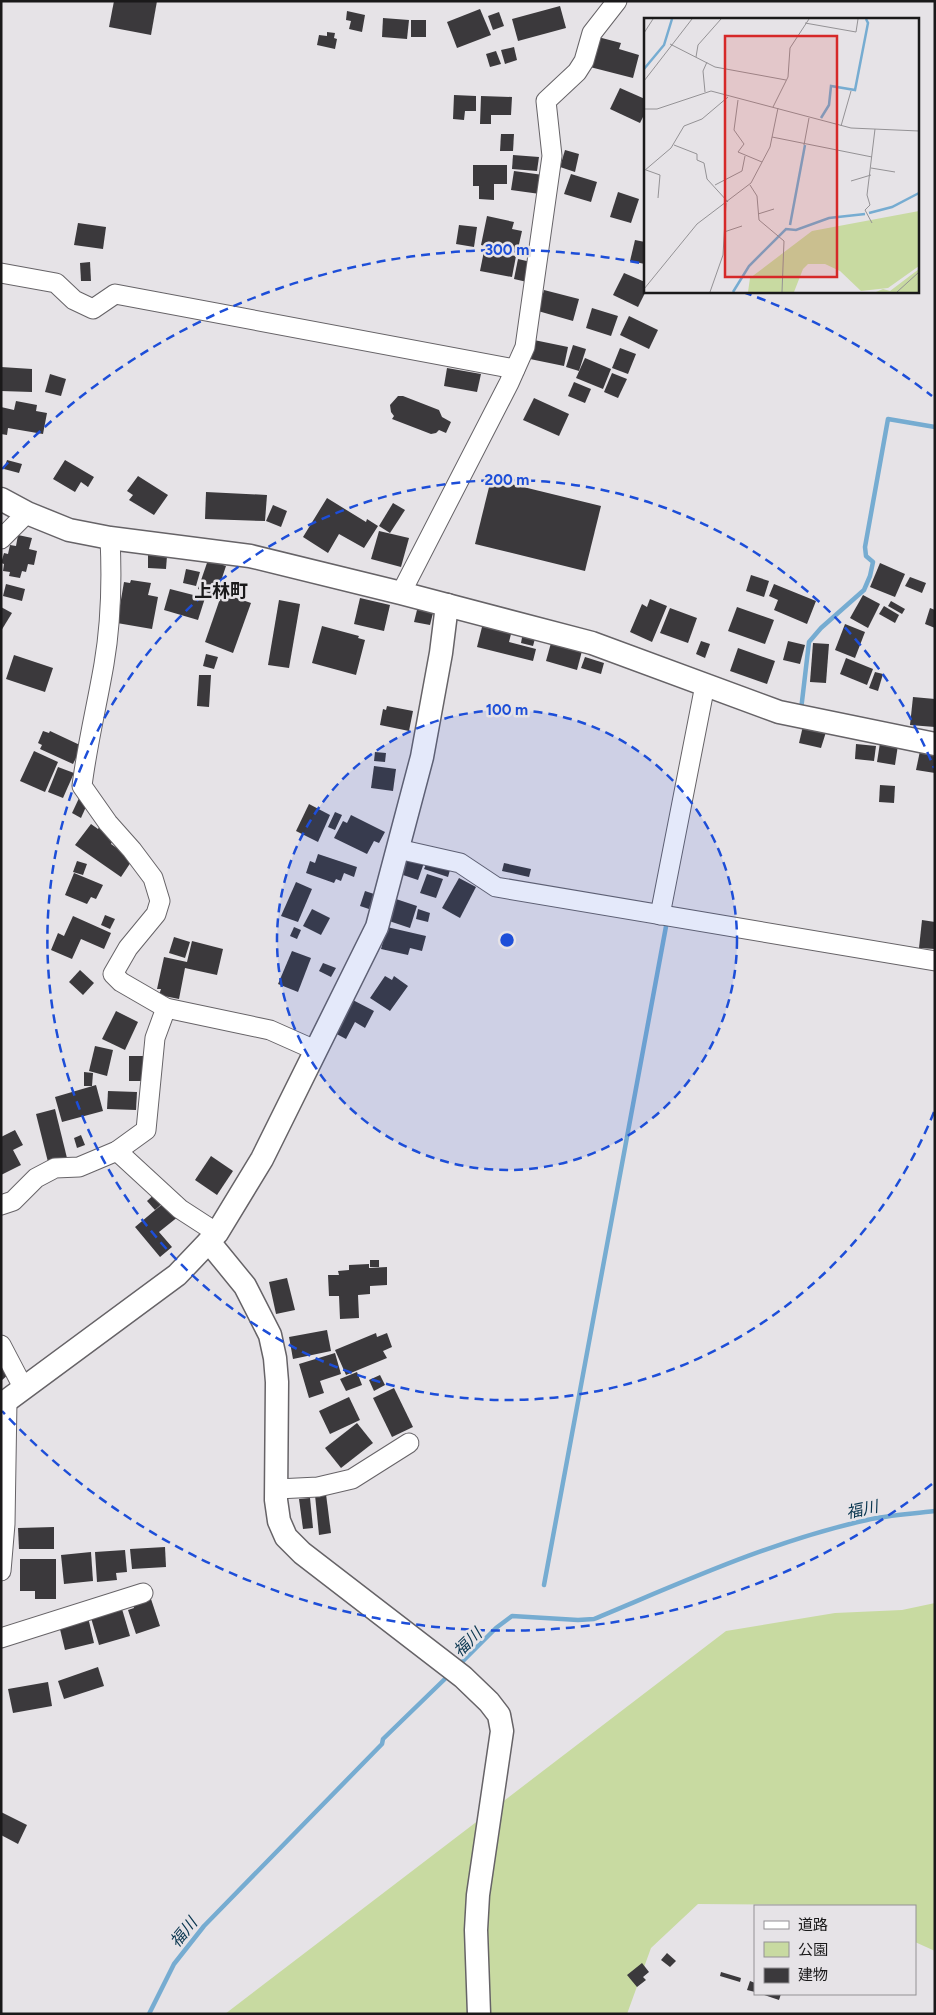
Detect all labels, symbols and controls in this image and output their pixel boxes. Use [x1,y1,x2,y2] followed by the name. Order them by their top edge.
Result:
[644,18,918,292] inset map
[485,241,529,259] text: 300 m
[485,471,529,489] text: 200 m
[194,580,248,602] district label: 上林町
[486,701,528,719] text: 100 m
[498,931,516,949] centre of rings
[844,1496,882,1522] water label: 福川
[449,1623,487,1660] water label: 福川
[754,1905,916,1995] legend
[166,1912,202,1951] water label: 福川
[798,1916,828,1934] text: 道路
[798,1941,828,1959] text: 公園
[798,1966,828,1984] text: 建物

